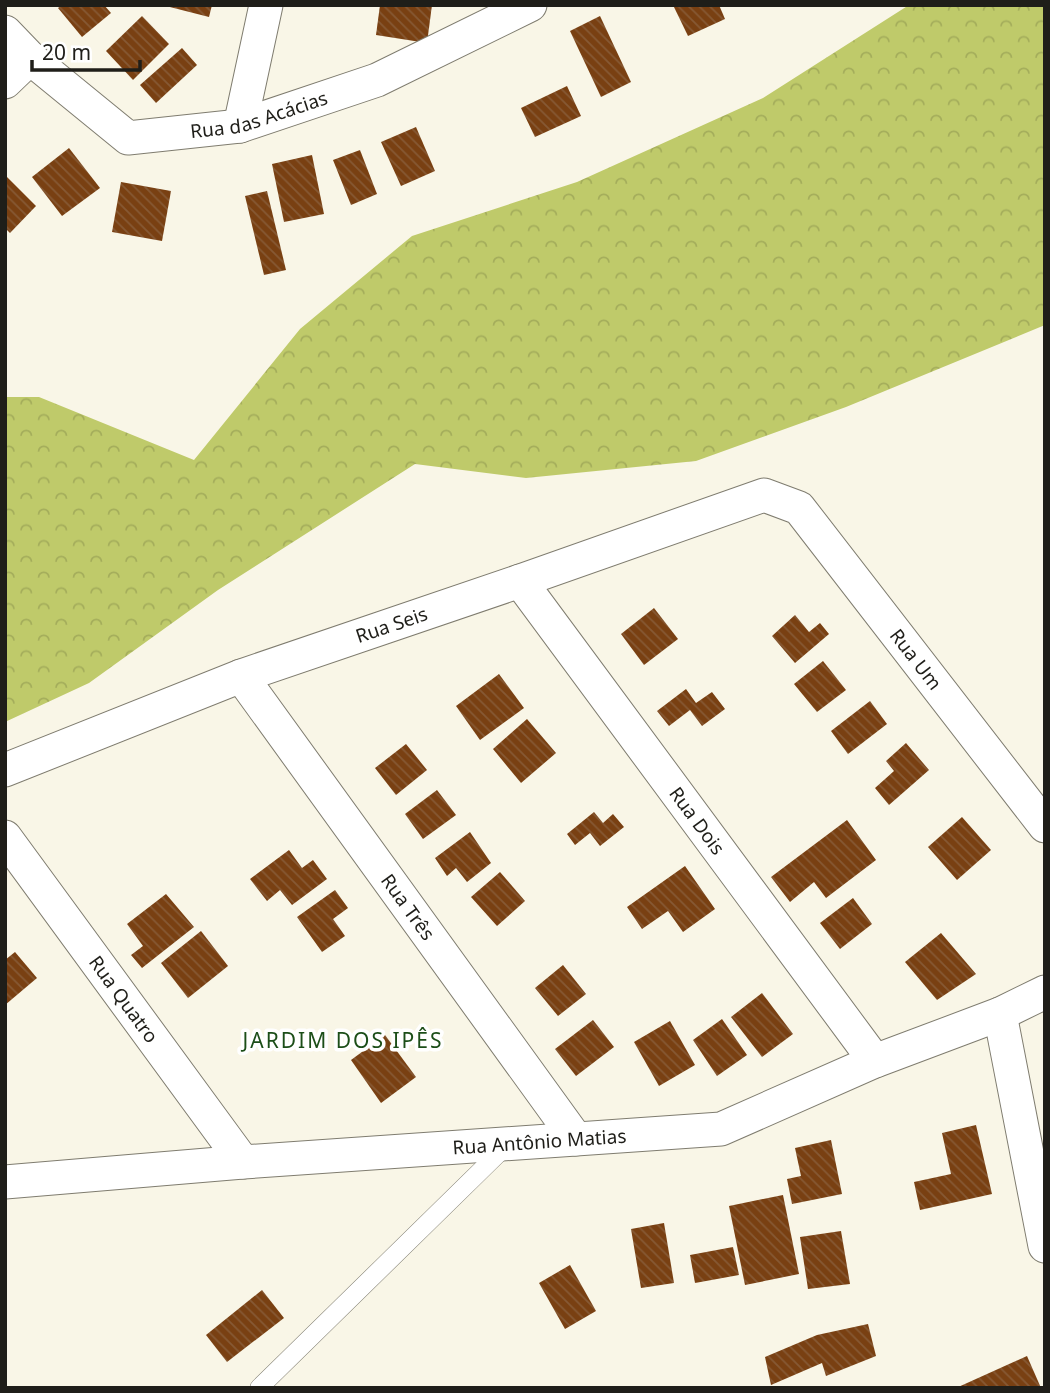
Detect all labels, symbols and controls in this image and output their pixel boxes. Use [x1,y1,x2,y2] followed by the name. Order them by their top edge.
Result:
[32,28,140,72] scale bar
[42,38,91,66] text: 20 m
[189,85,331,144] street label: Rua das Acácias
[352,600,431,649] street label: Rua Seis
[884,623,948,695] street label: Rua Um
[663,781,731,860] street label: Rua Dois
[375,868,441,945] street label: Rua Três
[83,950,164,1048] street label: Rua Quatro
[241,1026,443,1054] district label: JARDIM DOS IPÊS
[452,1123,627,1160] street label: Rua Antônio Matias

